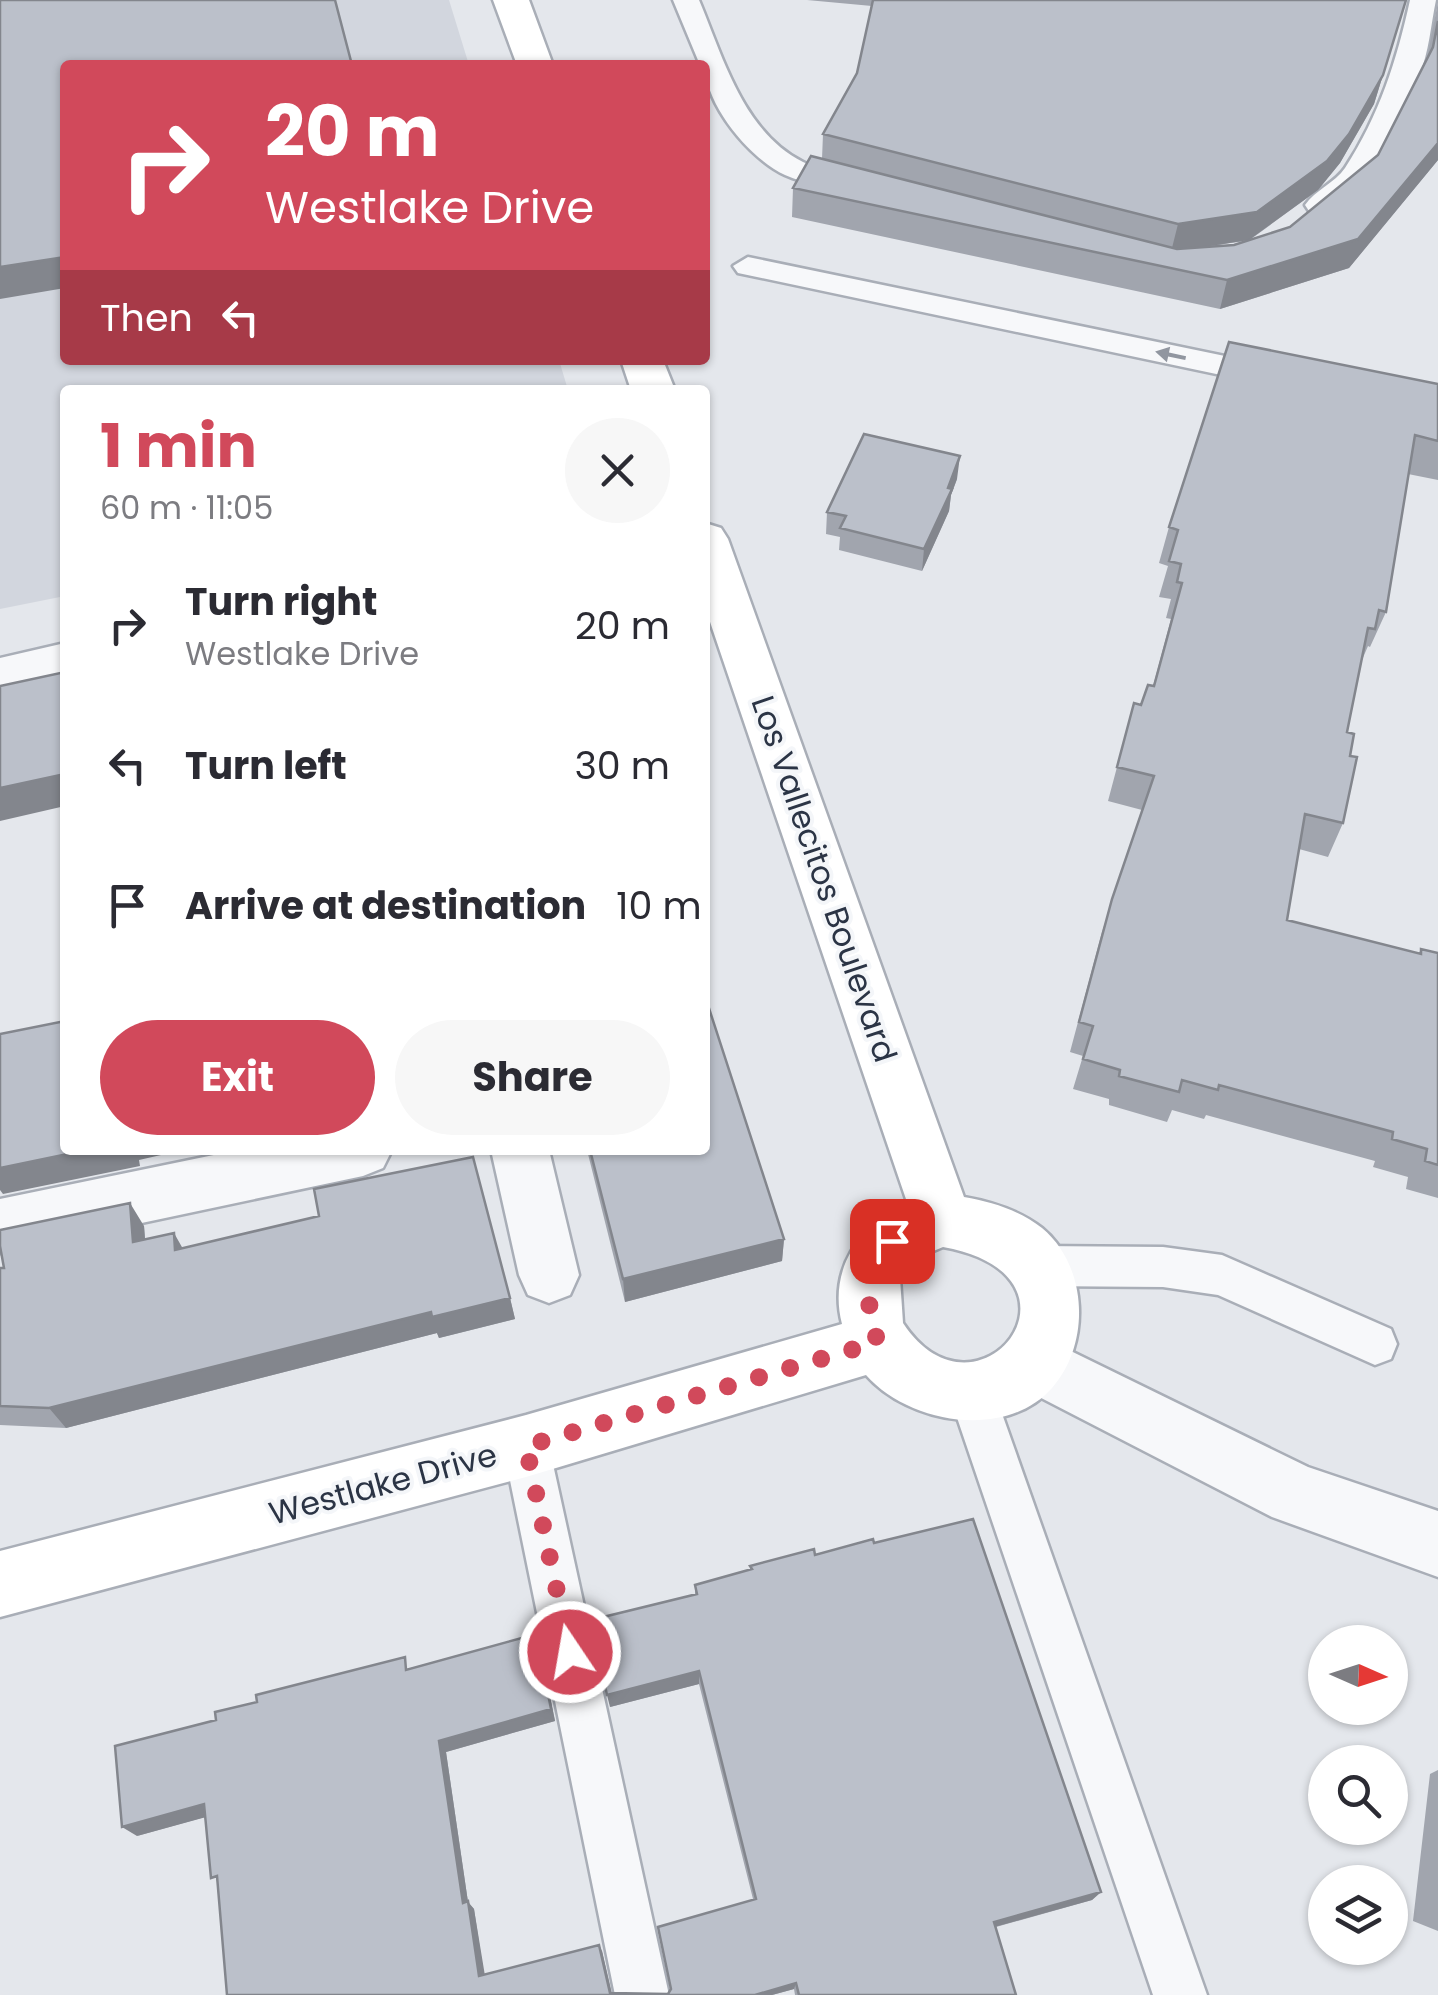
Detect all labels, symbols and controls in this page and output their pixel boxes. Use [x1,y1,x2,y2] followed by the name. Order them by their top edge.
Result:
[265,82,440,181] text: 20 m
[100,100,230,230] icon: right
[265,176,594,239] text: Westlake Drive
[213,290,268,345] icon: left
[100,291,193,344] text: Then
[1155,346,1186,362] one-way arrow
[100,404,257,488] text: 1 min
[565,418,670,523] button: close
[100,485,273,530] text: 60 m · 11:05
[185,575,377,628] text: Turn right
[100,598,155,653] icon: right
[575,599,670,652] text: 20 m
[185,631,419,676] text: Westlake Drive
[741,690,908,1068] street label: Los Vallecitos Boulevard
[100,738,155,793] icon: left
[185,739,347,792] text: Turn left
[574,739,670,792] text: 30 m
[100,878,155,933] icon: arrive
[185,879,586,932] text: Arrive at destination
[616,879,702,932] text: 10 m
[100,1020,375,1135] button: Exit
[395,1020,670,1135] button: Share
[850,1199,935,1284] pin
[865,1214,920,1269] icon: arrive
[264,1431,502,1536] street label: Westlake Drive
[518,1600,622,1704] position arrow
[1308,1625,1408,1725] north arrow
[1308,1625,1408,1965] map controls
[1308,1745,1408,1845] button: search
[1308,1865,1408,1965] button: layers

